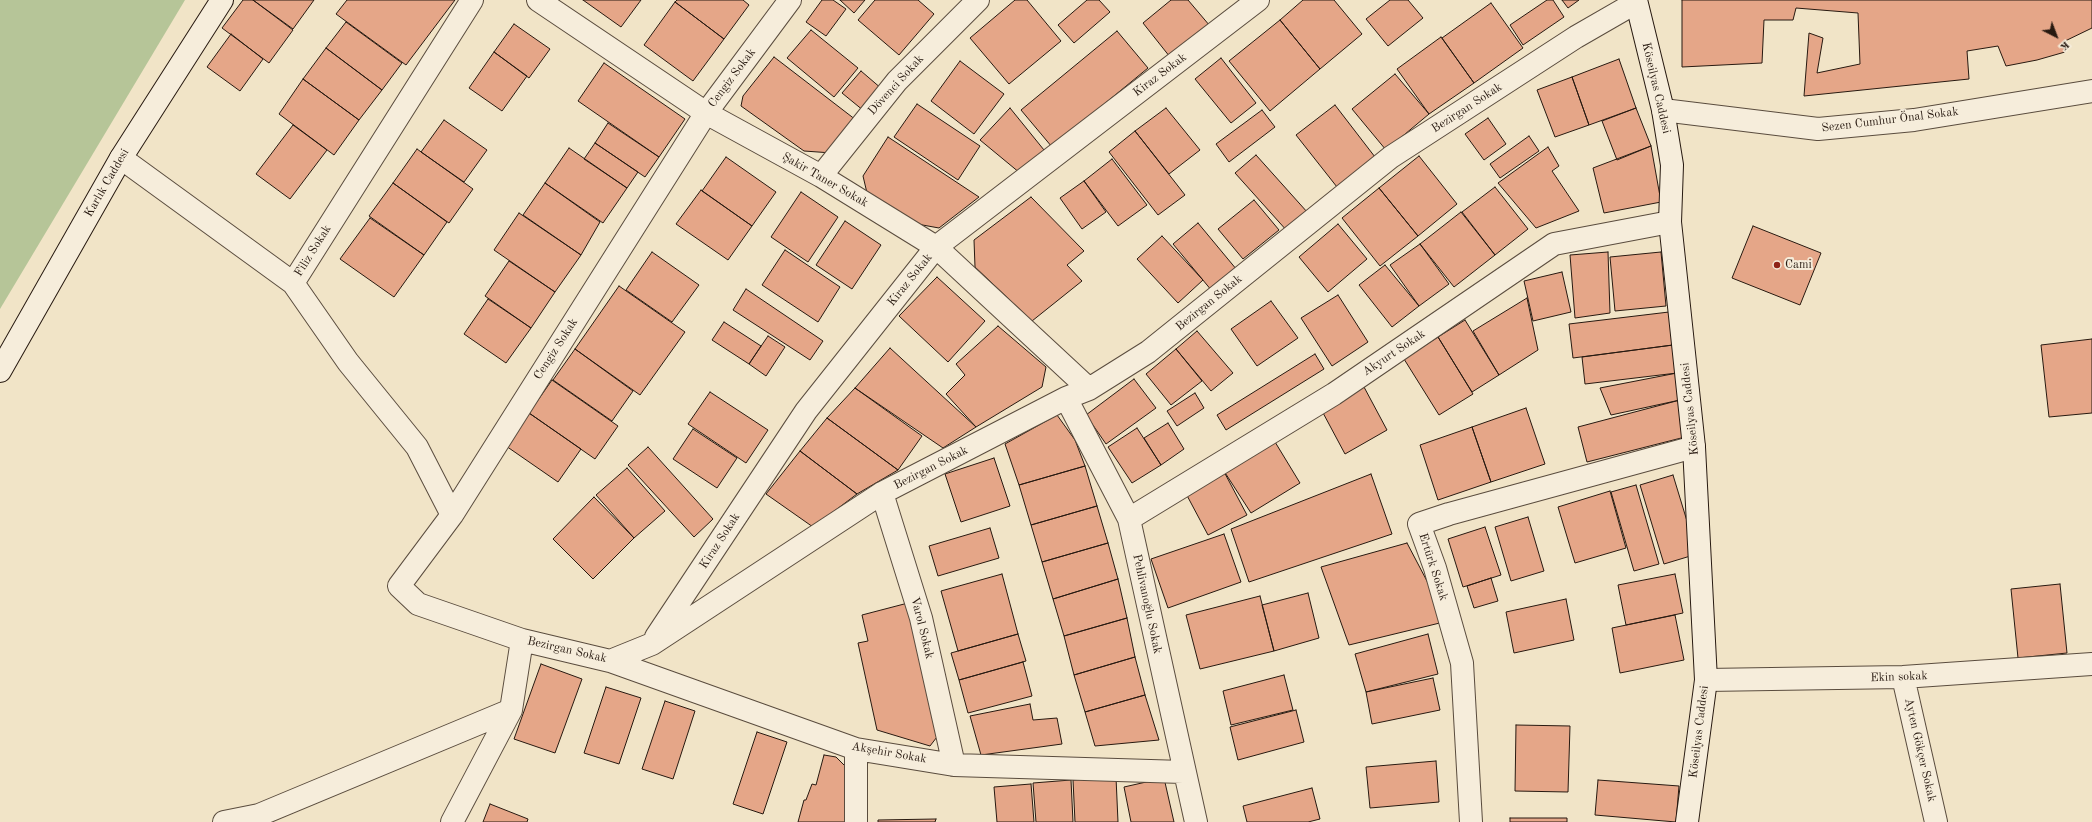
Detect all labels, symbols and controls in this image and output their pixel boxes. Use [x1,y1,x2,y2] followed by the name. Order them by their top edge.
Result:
[2036,16,2076,56] north arrow
[2058,38,2071,52] text: K
[1639,41,1673,135] street label: Köseilyas Caddesi
[705,46,759,110] street label: Cengiz Sokak
[1130,50,1190,100] street label: Kiraz Sokak
[865,52,927,118] street label: Dövenci Sokak
[1429,80,1505,136] street label: Bezirgan Sokak
[1821,104,1959,136] street label: Sezen Cumhur Önal Sokak
[82,146,132,220] street label: Karlık Caddesi
[779,149,871,211] street label: Şakir Taner Sokak
[291,222,335,280] street label: Filiz Sokak
[884,251,936,309] street label: Kiraz Sokak
[1785,258,1812,272] place label: Cami
[1772,260,1782,270] marker: Cami
[1173,272,1245,334] street label: Bezirgan Sokak
[531,316,581,382] street label: Cengiz Sokak
[1360,327,1428,379] street label: Akyurt Sokak
[1678,362,1702,456] street label: Köseilyas Caddesi
[892,443,970,493] street label: Bezirgan Sokak
[697,510,743,572] street label: Kiraz Sokak
[1415,531,1451,603] street label: Ertürk Sokak
[1129,553,1165,655] street label: Pehlivanoğlu Sokak
[907,595,937,661] street label: Varol Sokak
[526,634,608,666] street label: Bezirgan Sokak
[1870,669,1928,685] street label: Ekin sokak
[1686,685,1712,779] street label: Köseilyas Caddesi
[1901,697,1939,803] street label: Ayten Gökçer Sokak
[850,739,928,767] street label: Akşehir Sokak

